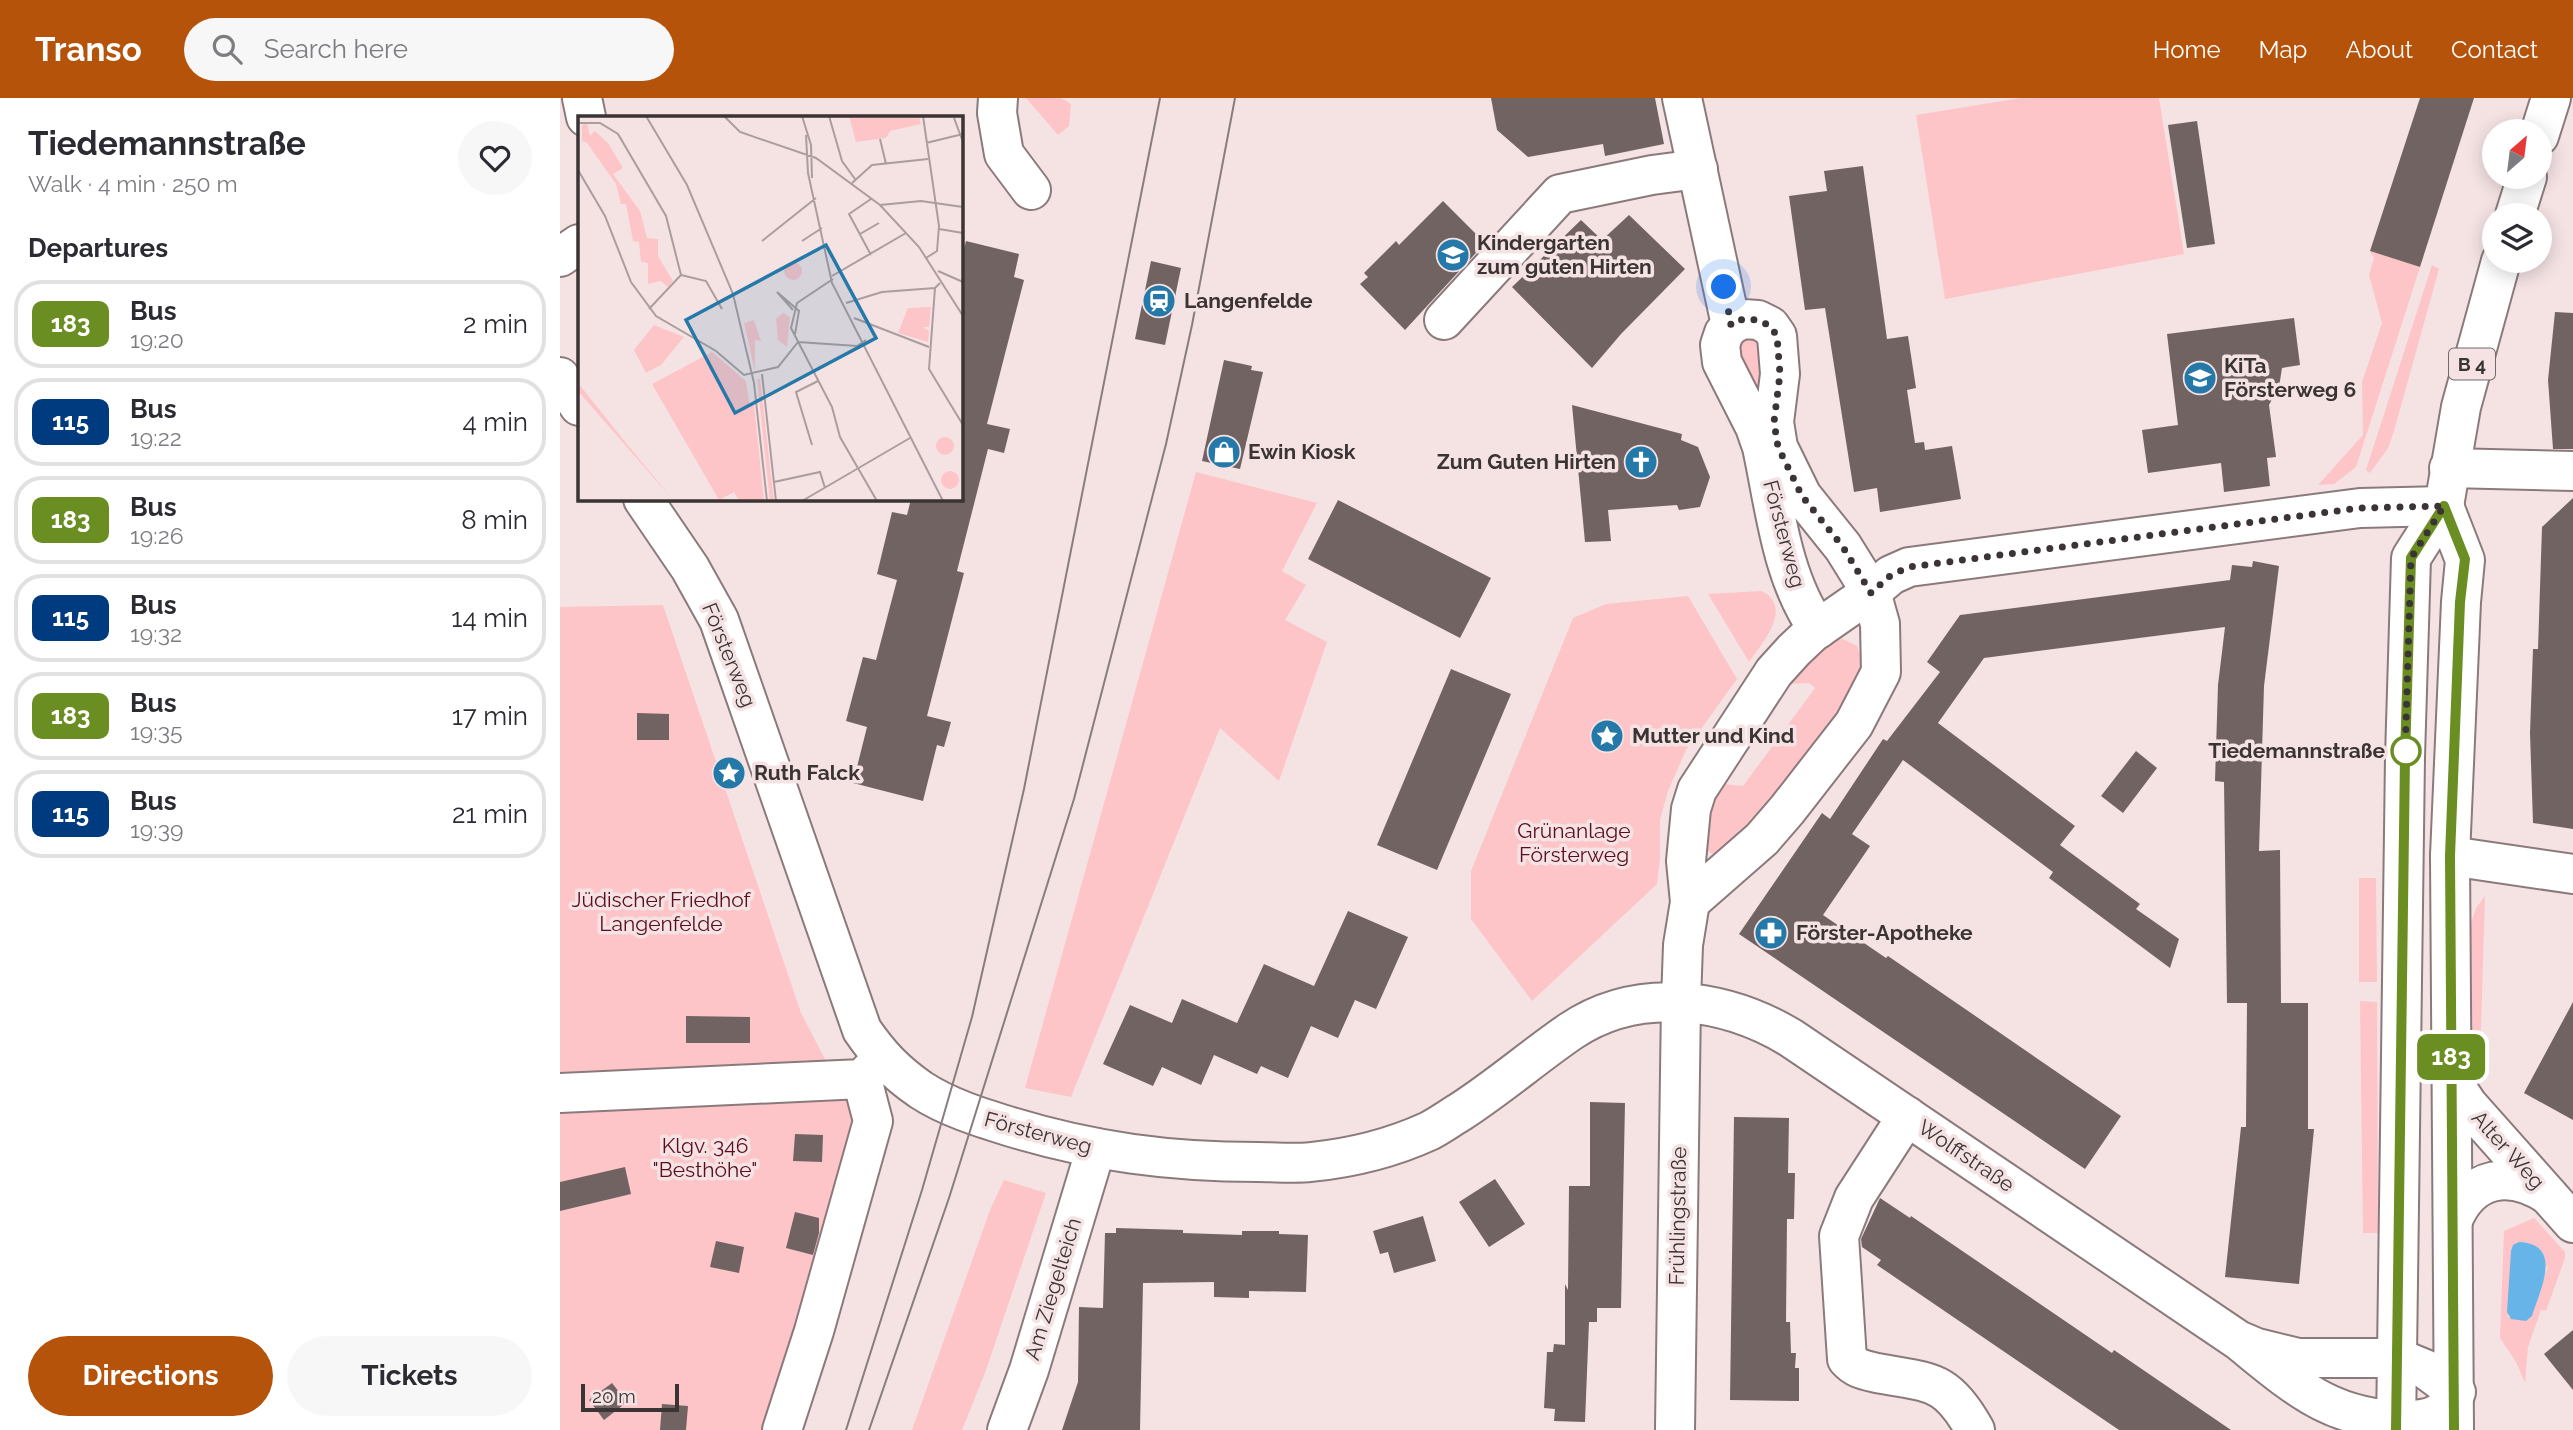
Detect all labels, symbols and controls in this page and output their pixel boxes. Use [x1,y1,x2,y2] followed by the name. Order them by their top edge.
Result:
[184,18,674,81] search box
[35,30,142,69] text: Transo
[208,30,246,68] icon: search
[264,34,408,64] text: Search here
[2153,35,2221,64] text: Home
[2259,35,2307,64] text: Map
[2345,35,2413,64] text: About
[2451,35,2538,64] text: Contact
[578,116,962,500] inset map
[2482,119,2552,189] north arrow
[2482,119,2552,273] map controls
[458,121,532,195] button: heart
[28,124,306,163] text: Tiedemannstraße
[28,170,238,197] text: Walk · 4 min · 250 m
[2482,203,2552,273] button: layers
[1477,230,1652,279] place label: Kindergarten zum guten Hirten
[28,233,168,263] text: Departures
[1434,236,1472,274] school or university icon: Kindergarten zum guten Hirten
[1706,269,1741,304] your location
[1140,282,1178,320] station icon: Langenfelde
[1184,288,1313,313] place label: Langenfelde
[130,296,177,326] text: Bus
[51,309,90,338] text: 183
[463,309,528,339] text: 2 min
[130,326,184,353] text: 19:20
[2449,348,2495,380] road number: B 4
[2224,353,2356,402] place label: KiTa Försterweg 6
[2181,359,2219,397] school or university icon: KiTa Försterweg 6
[130,394,177,424] text: Bus
[52,407,89,436] text: 115
[462,407,528,437] text: 4 min
[130,424,182,451] text: 19:22
[1205,433,1243,471] shop icon: Ewin Kiosk
[1248,439,1356,464] place label: Ewin Kiosk
[1622,443,1660,481] church icon: Zum Guten Hirten
[1437,449,1616,474] place label: Zum Guten Hirten
[1758,477,1811,590] street label: Försterweg
[130,492,177,522] text: Bus
[51,505,90,534] text: 183
[461,505,528,535] text: 8 min
[130,522,184,549] text: 19:26
[130,590,177,620] text: Bus
[697,599,762,711] street label: Försterweg
[52,603,89,632] text: 115
[451,603,528,633] text: 14 min
[130,620,182,647] text: 19:32
[130,688,177,718] text: Bus
[51,701,90,730] text: 183
[452,701,528,731] text: 17 min
[1588,717,1626,755] place icon: Mutter und Kind
[130,718,182,745] text: 19:35
[1632,723,1794,748] place label: Mutter und Kind
[2391,736,2421,766] marker: Tiedemannstraße
[2208,738,2385,763] place label: Tiedemannstraße
[710,754,748,792] place icon: Ruth Falck
[754,760,860,785] place label: Ruth Falck
[130,786,177,816] text: Bus
[52,799,89,828] text: 115
[452,799,528,829] text: 21 min
[130,816,183,843] text: 19:39
[1517,818,1631,867] park label: Grünanlage Försterweg
[572,887,752,936] park label: Jüdischer Friedhof Langenfelde
[1752,914,1790,952] pharmacy icon: Förster-Apotheke
[1796,920,1973,945] place label: Förster-Apotheke
[2411,1034,2491,1080] line badge: 183
[2431,1042,2471,1071] text: 183
[2467,1105,2550,1194] street label: Alter Weg
[982,1106,1095,1159] street label: Försterweg
[1913,1114,2019,1197] street label: Wolffstraße
[653,1133,757,1182] park label: Klgv. 346 "Besthöhe"
[1664,1146,1691,1286] street label: Frühlingstraße
[1019,1215,1086,1363] street label: Am Ziegelteich
[28,1336,273,1416] button: Directions
[287,1336,532,1416] button: Tickets
[581,1381,679,1413] scale bar
[592,1385,636,1407] text: 20 m

